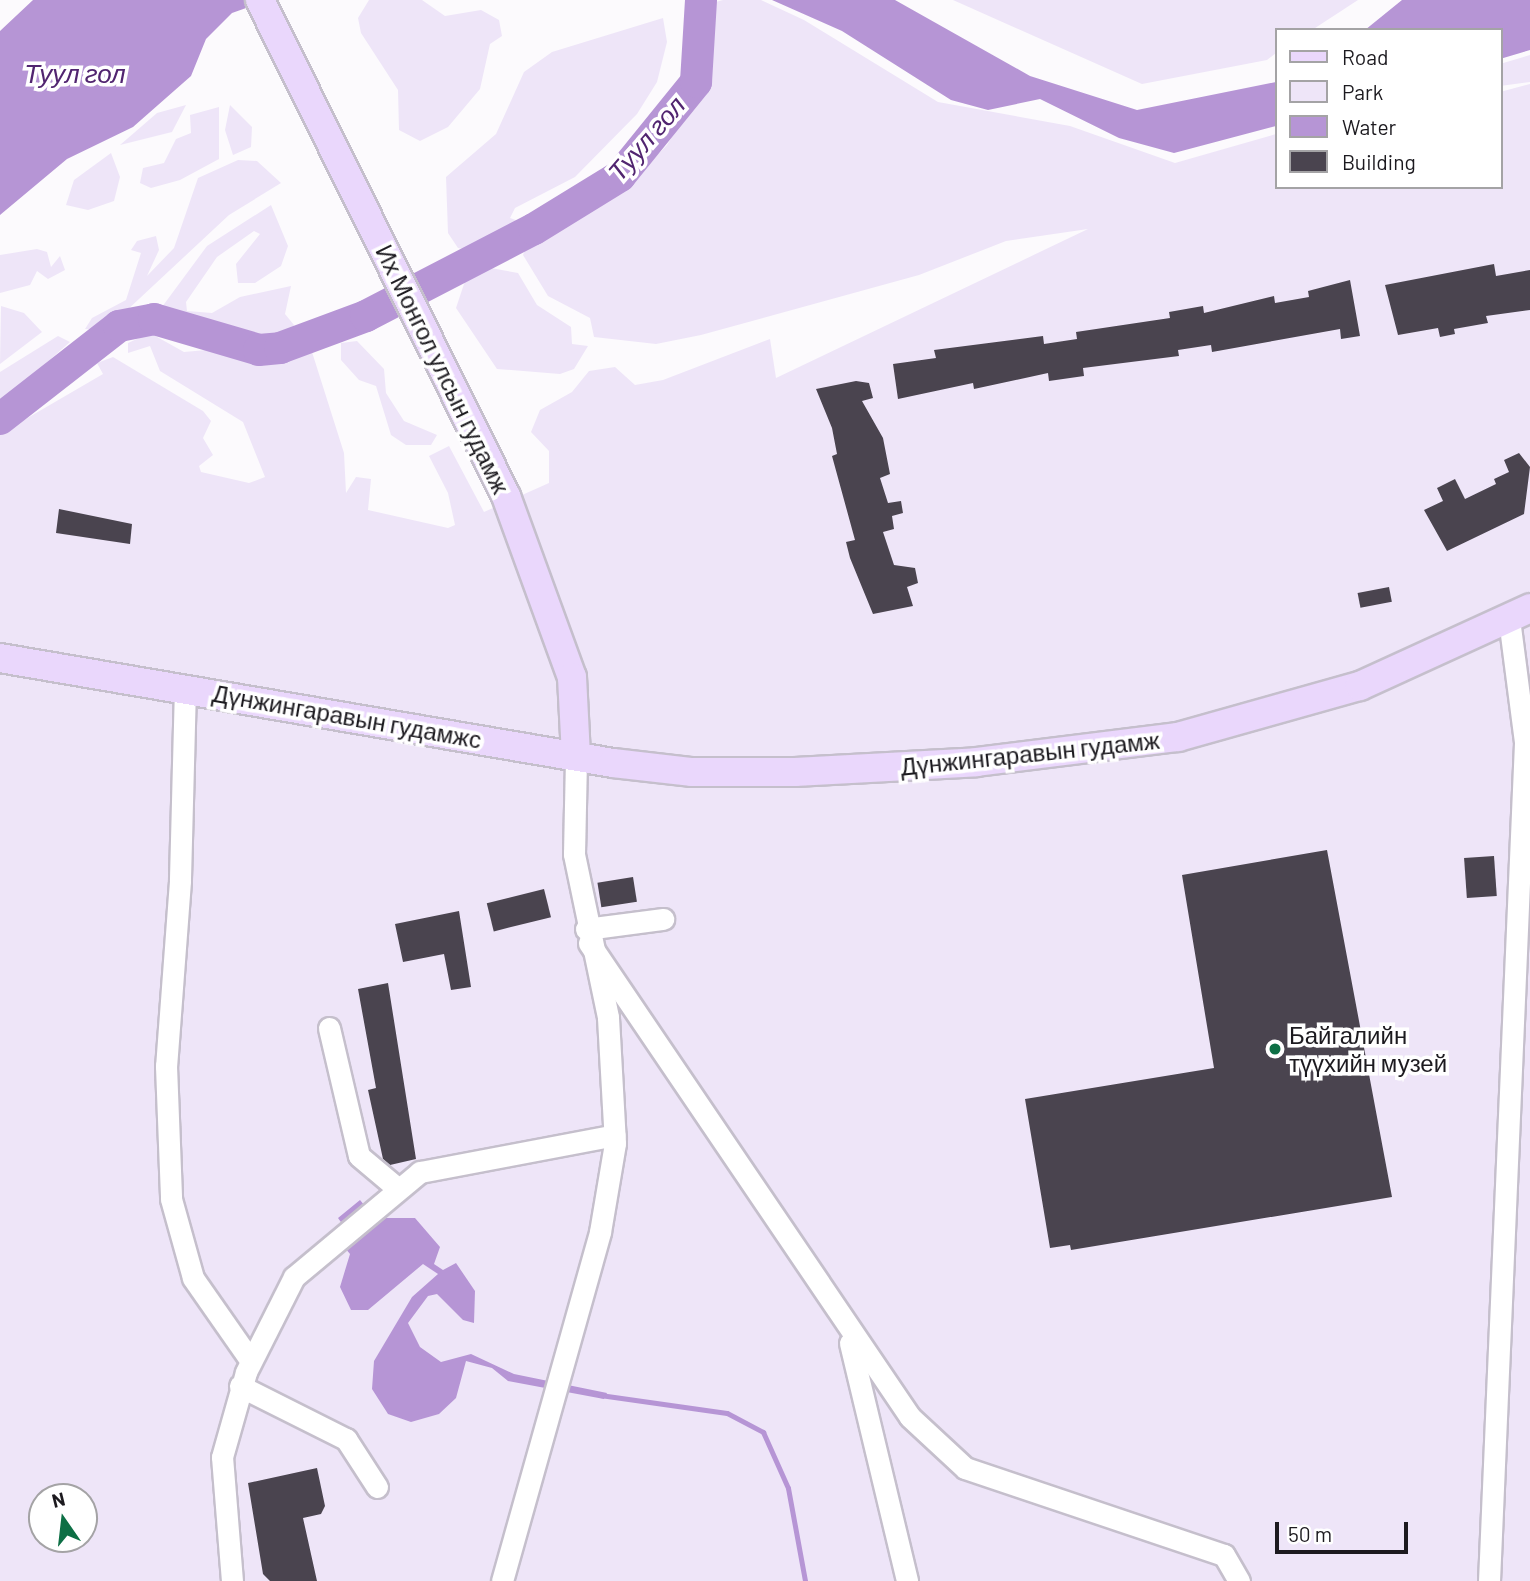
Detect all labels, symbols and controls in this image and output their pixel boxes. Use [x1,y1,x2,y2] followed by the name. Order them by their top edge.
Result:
[1274,28,1502,189] legend
[1342,44,1388,69] text: Road
[24,57,126,89] water label: Туул гол
[1342,79,1383,104] text: Park
[601,89,691,187] water label: Туул гол
[1342,114,1396,139] text: Water
[1342,149,1416,174] text: Building
[370,240,516,498] street label: Их Монгол улсын гудамж
[210,678,484,754] street label: Дүнжингаравын гудамжс
[899,725,1161,781] street label: Дүнжингаравын гудамж
[1289,1021,1447,1077] place label: Байгалийн түүхийн музей
[1267,1041,1283,1057] marker: Байгалийн түүхийн музей
[28,1483,98,1553] north arrow
[49,1486,67,1512] text: N
[1278,1508,1411,1552] scale bar
[1288,1521,1332,1546] text: 50 m

